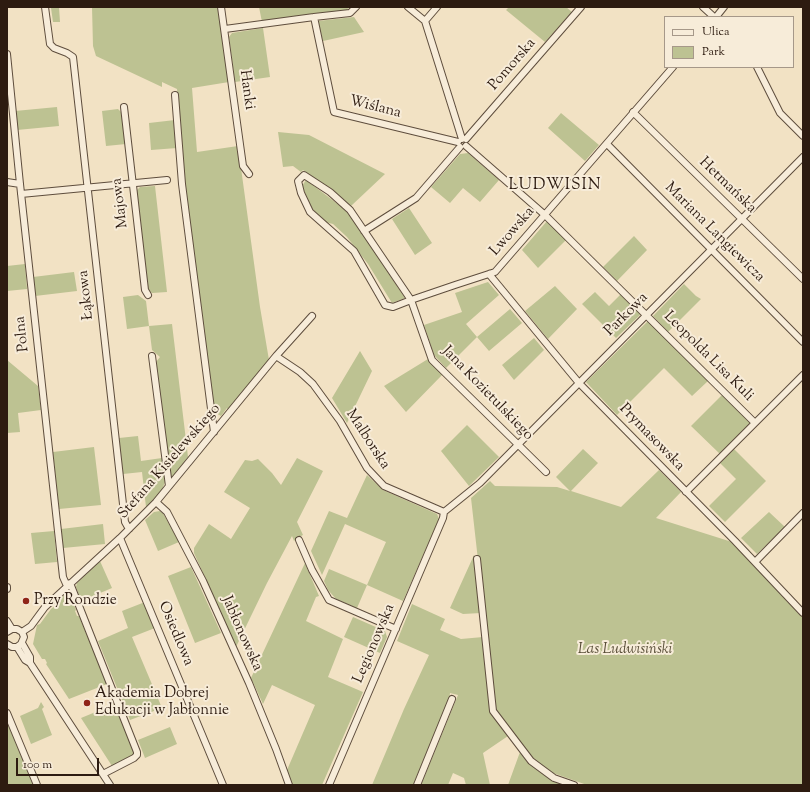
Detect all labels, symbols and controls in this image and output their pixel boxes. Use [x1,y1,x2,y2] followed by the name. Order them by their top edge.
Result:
[664,16,794,68] legend
[702,23,729,41] text: Ulica
[486,35,540,95] street label: Pomorska
[702,43,725,61] text: Park
[234,69,258,111] street label: Hanki
[347,93,403,123] street label: Wiślana
[694,154,760,218] street label: Hetmańska
[508,176,602,196] district label: LUDWISIN
[109,177,133,229] street label: Majowa
[660,179,768,287] street label: Mariana Langiewicza
[487,204,539,260] street label: Lwowska
[75,269,99,321] street label: Łąkowa
[601,289,653,341] street label: Parkowa
[659,308,757,406] street label: Leopolda Lisa Kuli
[12,315,34,353] street label: Polna
[437,343,537,445] street label: Jana Kozietulskiego
[115,401,225,523] street label: Stefana Kisielewskiego
[614,401,688,475] street label: Prymasowska
[341,407,393,473] street label: Malborska
[34,592,117,610] place label: Przy Rondzie
[216,594,266,674] street label: Jabłonowska
[21,596,31,606] marker: Przy Rondzie
[153,599,197,669] street label: Osiedlowa
[350,602,400,686] street label: Legionowska
[578,641,672,659] park label: Las Ludwisiński
[95,685,229,720] place label: Akademia Dobrej Edukacji w Jabłonnie
[82,698,92,708] marker: Akademia Dobrej Edukacji w Jabłonnie
[18,750,101,776] scale bar
[23,756,52,774] text: 100 m

